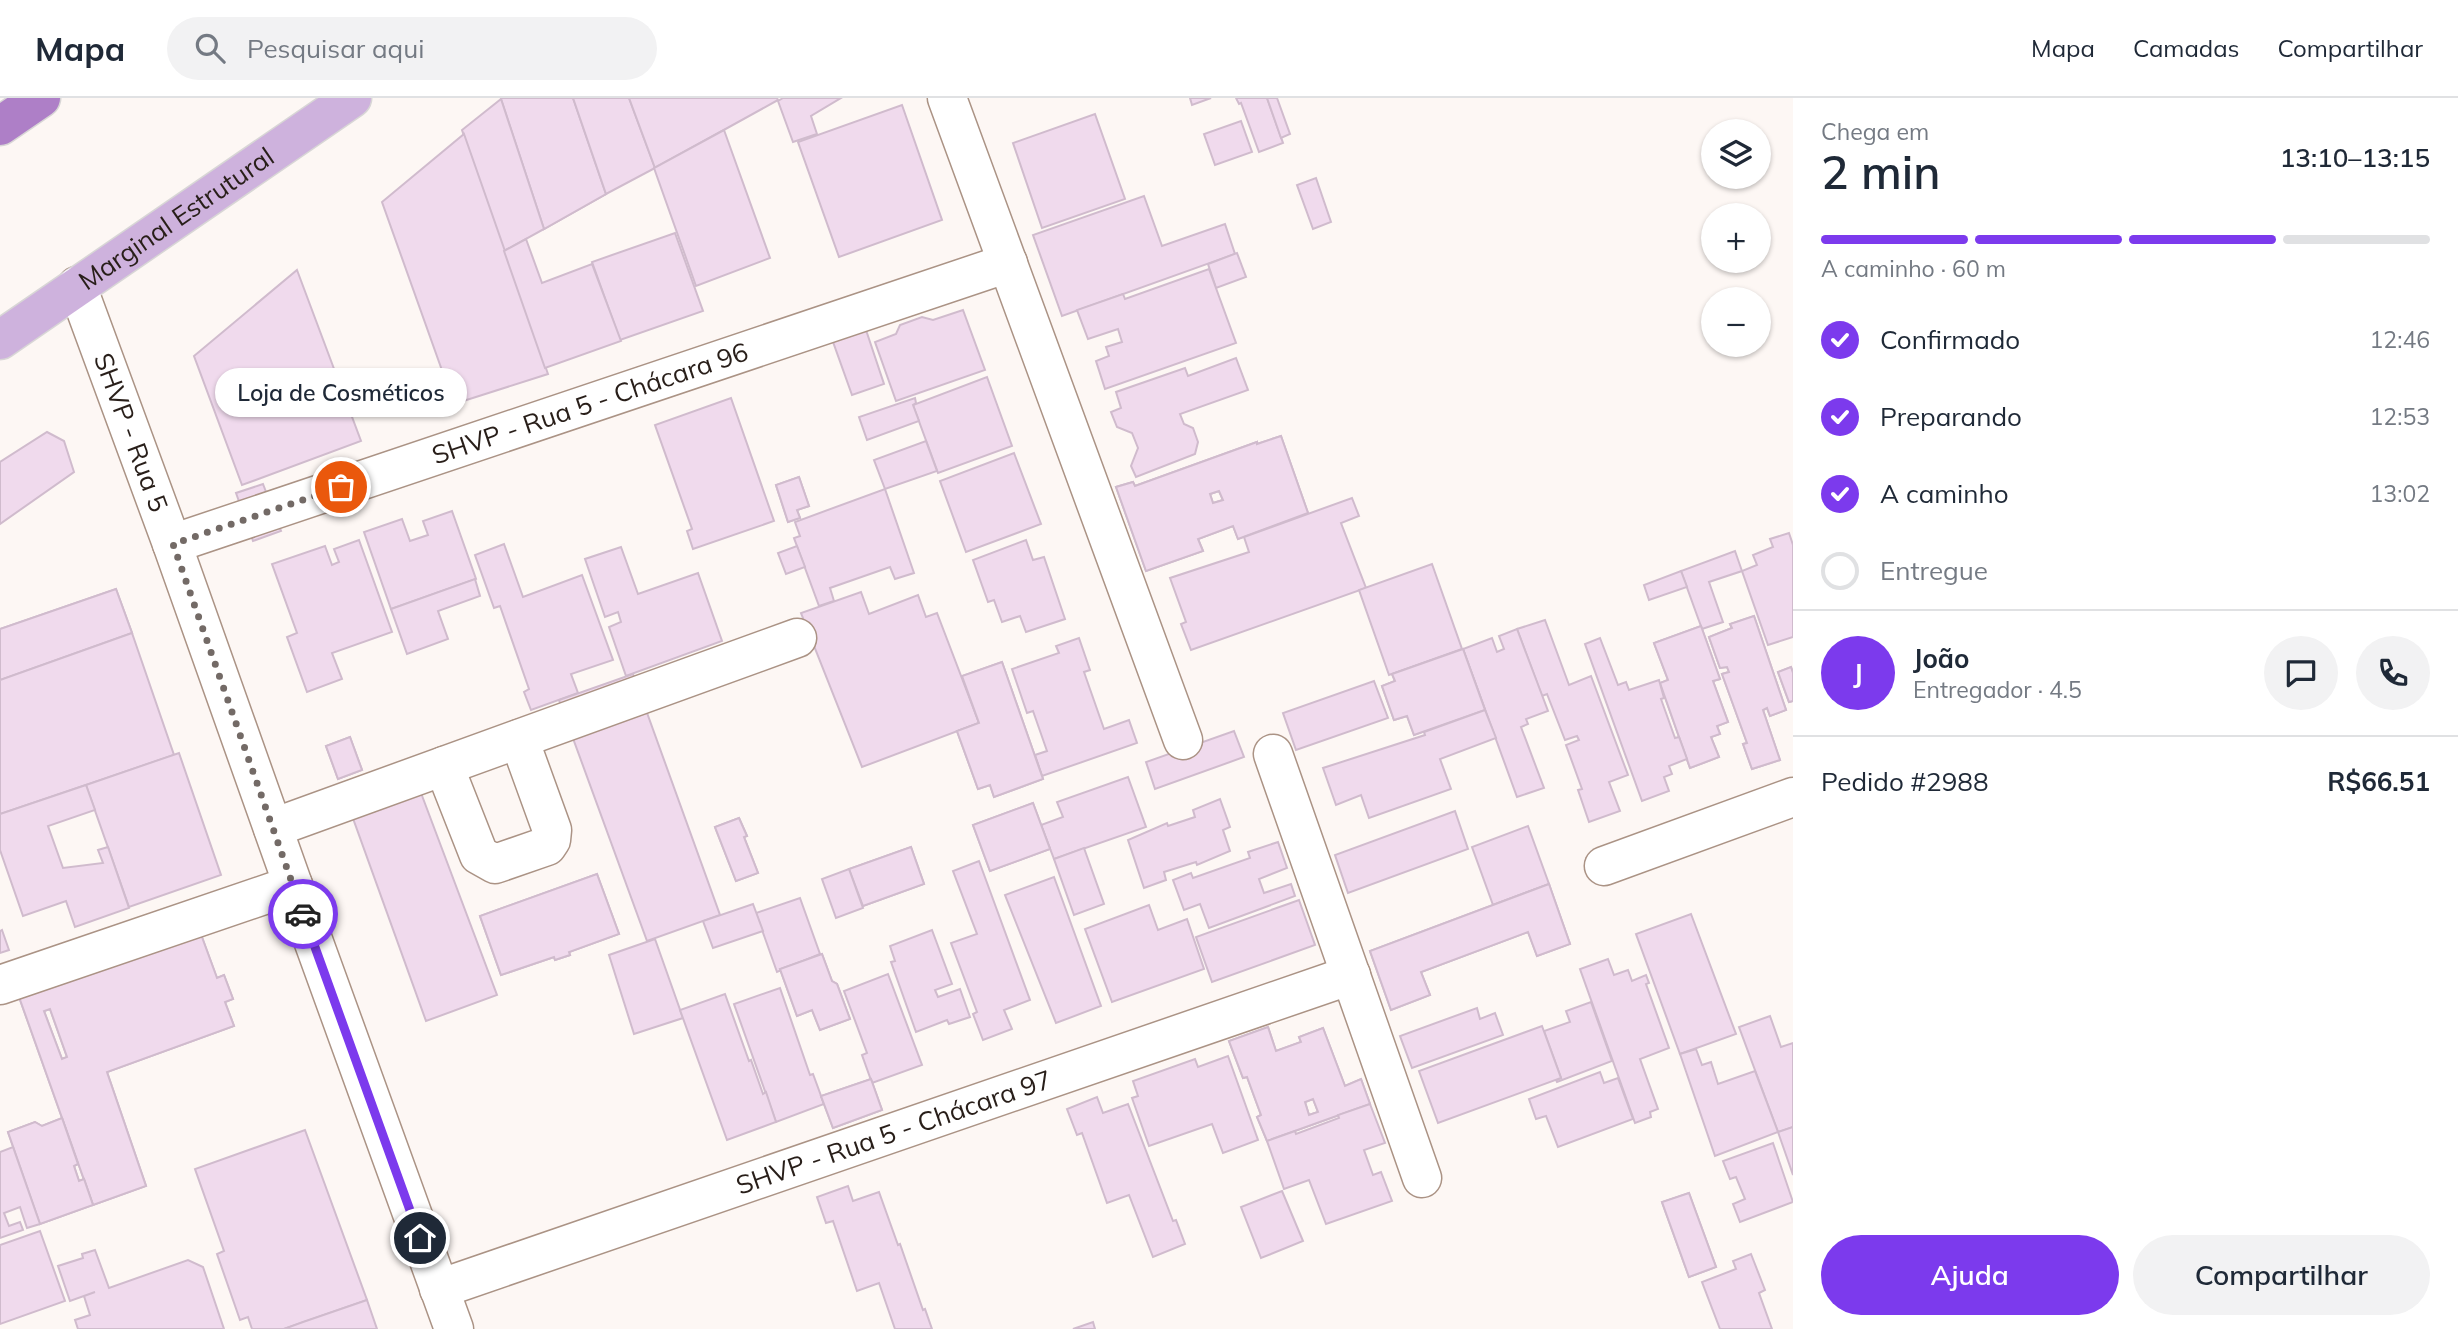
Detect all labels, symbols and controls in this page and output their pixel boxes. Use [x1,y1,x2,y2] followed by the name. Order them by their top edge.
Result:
[167,17,657,80] search box
[35,28,125,69] text: Mapa
[191,29,229,67] icon: search
[247,32,424,65] text: Pesquisar aqui
[2031,33,2095,63] text: Mapa
[2133,33,2240,63] text: Camadas
[2278,33,2423,63] text: Compartilhar
[1821,117,1929,146] text: Chega em
[1701,119,1771,357] map controls
[1701,119,1771,189] button: layers
[72,140,280,297] street label: Marginal Estrutural
[2280,141,2430,174] text: 13:10–13:15
[1821,143,1940,201] text: 2 min
[1701,203,1771,273] button: +
[1821,254,2006,283] text: A caminho · 60 m
[1701,287,1771,357] button: −
[1821,321,1859,359] icon: check
[1880,323,2020,356] text: Confirmado
[2370,325,2430,354] text: 12:46
[427,335,752,471] street label: SHVP - Rua 5 - Chácara 96
[87,348,176,516] street label: SHVP - Rua 5
[215,368,467,417] callout: Loja de Cosméticos
[237,378,445,407] text: Loja de Cosméticos
[1821,398,1859,436] icon: check
[1880,400,2022,433] text: Preparando
[2370,402,2430,431] text: 12:53
[311,457,371,517] pin
[322,468,360,506] icon: bag
[1821,475,1859,513] icon: check
[1880,477,2009,510] text: A caminho
[2370,479,2430,508] text: 13:02
[1880,554,1988,587] text: Entregue
[2264,636,2338,710] button: chat
[2356,636,2430,710] button: phone
[1913,642,1969,675] text: João
[1853,657,1863,690] text: J
[1913,675,2082,704] text: Entregador · 4.5
[1821,765,1989,798] text: Pedido #2988
[2327,765,2430,798] text: R$66.51
[268,879,338,949] courier
[284,895,322,933] icon: car
[731,1062,1056,1202] street label: SHVP - Rua 5 - Chácara 97
[390,1208,450,1268] pin
[401,1219,439,1257] icon: home
[1821,1235,2119,1315] button: Ajuda
[2133,1235,2430,1315] button: Compartilhar

